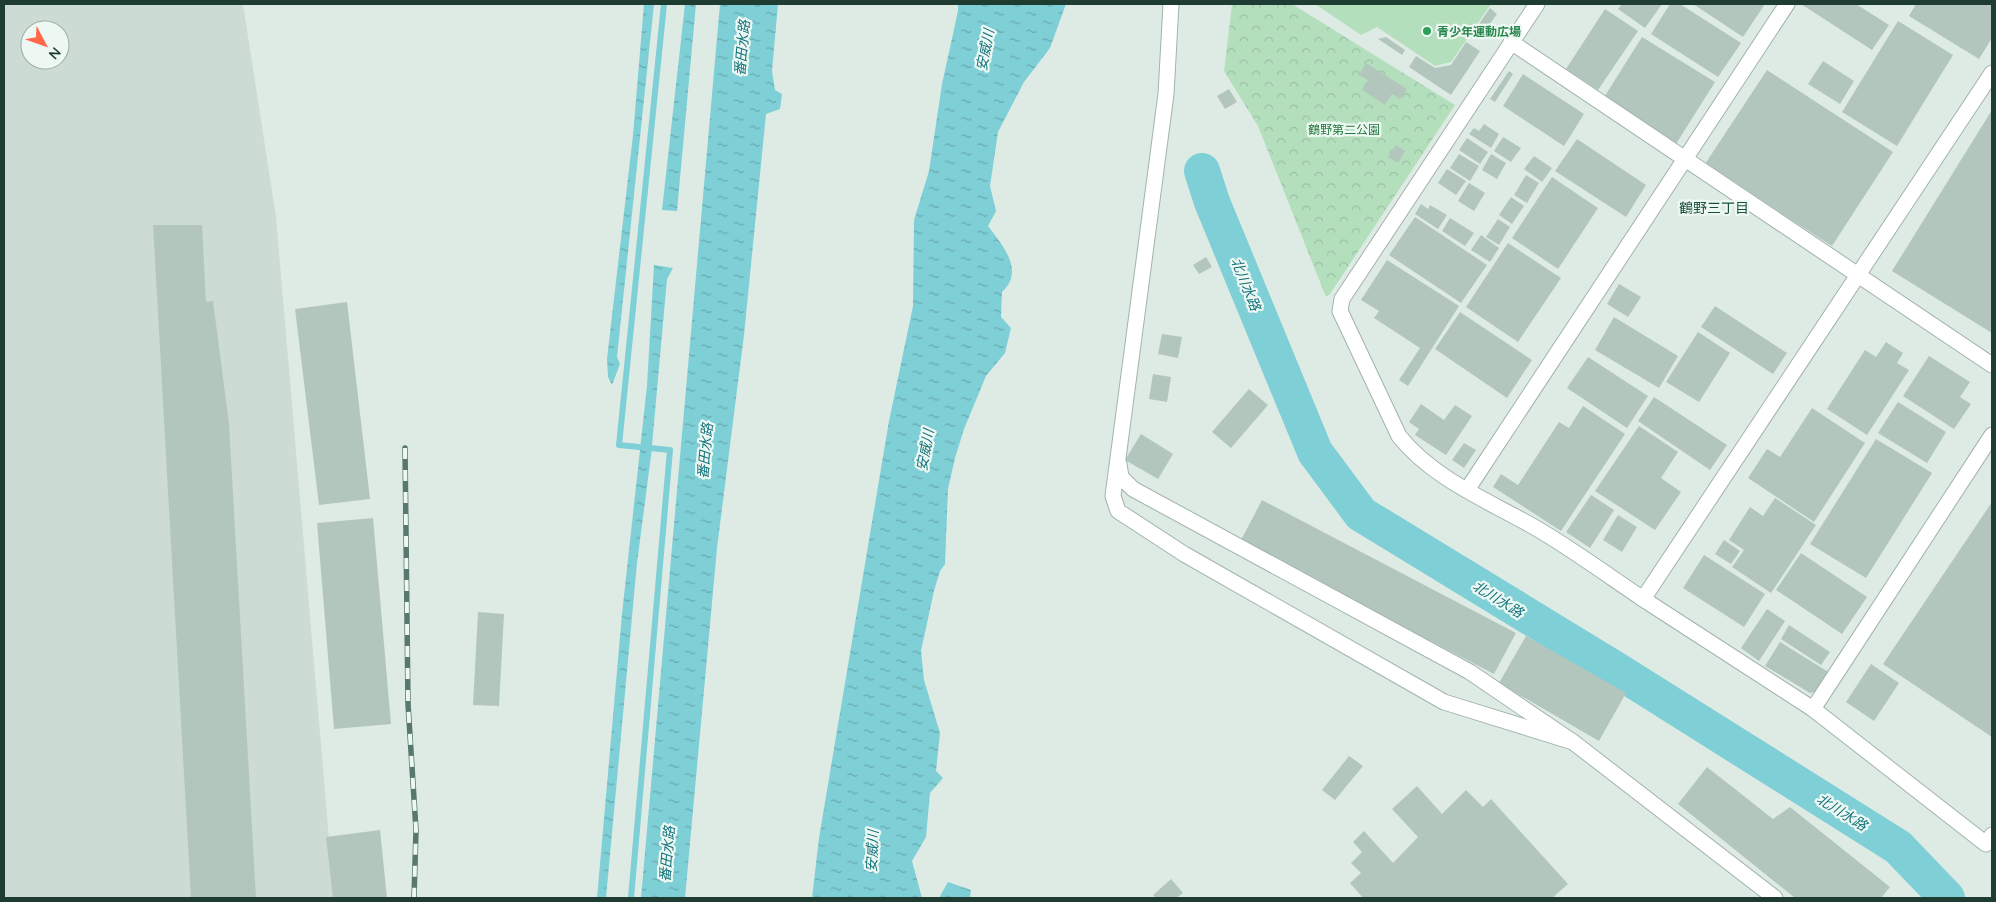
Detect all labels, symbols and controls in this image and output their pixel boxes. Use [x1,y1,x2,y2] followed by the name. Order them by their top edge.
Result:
[731,18,753,77] water label: 番田水路
[20,20,70,70] north arrow
[1437,24,1521,39] place label: 青少年運動広場
[1421,25,1433,37] marker: 青少年運動広場
[972,26,998,72] water label: 安威川
[45,44,65,63] text: N
[1308,122,1380,137] park label: 鶴野第二公園
[1679,199,1749,217] district label: 鶴野三丁目
[1227,255,1265,314] water label: 北川水路
[694,421,716,480] water label: 番田水路
[912,426,938,472] water label: 安威川
[1469,577,1527,622] water label: 北川水路
[1813,790,1871,835] water label: 北川水路
[656,824,678,883] water label: 番田水路
[862,828,882,872] water label: 安威川

